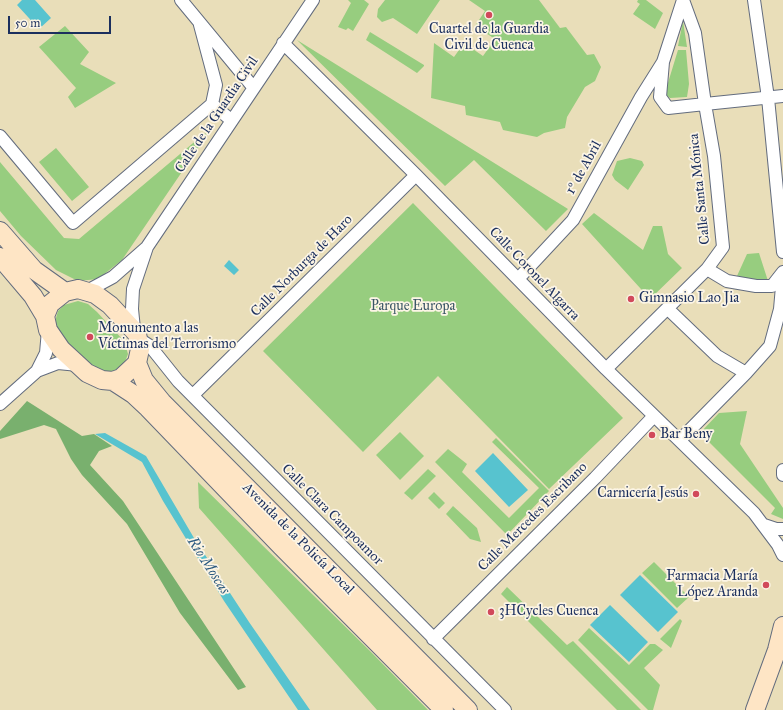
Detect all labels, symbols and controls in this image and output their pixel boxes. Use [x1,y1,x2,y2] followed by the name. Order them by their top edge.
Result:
[10,8,113,34] scale bar
[484,10,494,20] marker: Cuartel de la Guardia Civil de Cuenca
[15,16,40,30] text: 50 m
[429,22,549,54] place label: Cuartel de la Guardia Civil de Cuenca
[172,54,262,176] street label: Calle de la Guardia Civil
[686,133,714,245] street label: Calle Santa Mónica
[562,138,606,198] street label: 1º de Abril
[248,212,356,320] street label: Calle Norburga de Haro
[485,224,583,324] street label: Calle Coronel Algarra
[639,291,739,307] place label: Gimnasio Lao Jia
[626,294,636,304] marker: Gimnasio Lao Jia
[371,299,455,315] park label: Parque Europa
[98,321,236,354] place label: Monumento a las Víctimas del Terrorismo
[85,332,95,342] marker: Monumento a las Víctimas del Terrorismo
[660,427,712,443] place label: Bar Beny
[647,430,657,440] marker: Bar Beny
[475,459,591,575] street label: Calle Mercedes Escribano
[278,461,386,569] street label: Calle Clara Campoamor
[239,480,357,598] street label: Avenida de la Policía Local
[597,486,688,502] place label: Carnicería Jesús
[691,489,701,499] marker: Carnicería Jesús
[183,534,233,598] water label: Rio Moscas
[666,569,758,602] place label: Farmacia María López Aranda
[761,580,771,590] marker: Farmacia María López Aranda
[499,604,598,620] place label: 3HCycles Cuenca
[486,607,496,617] marker: 3HCycles Cuenca

